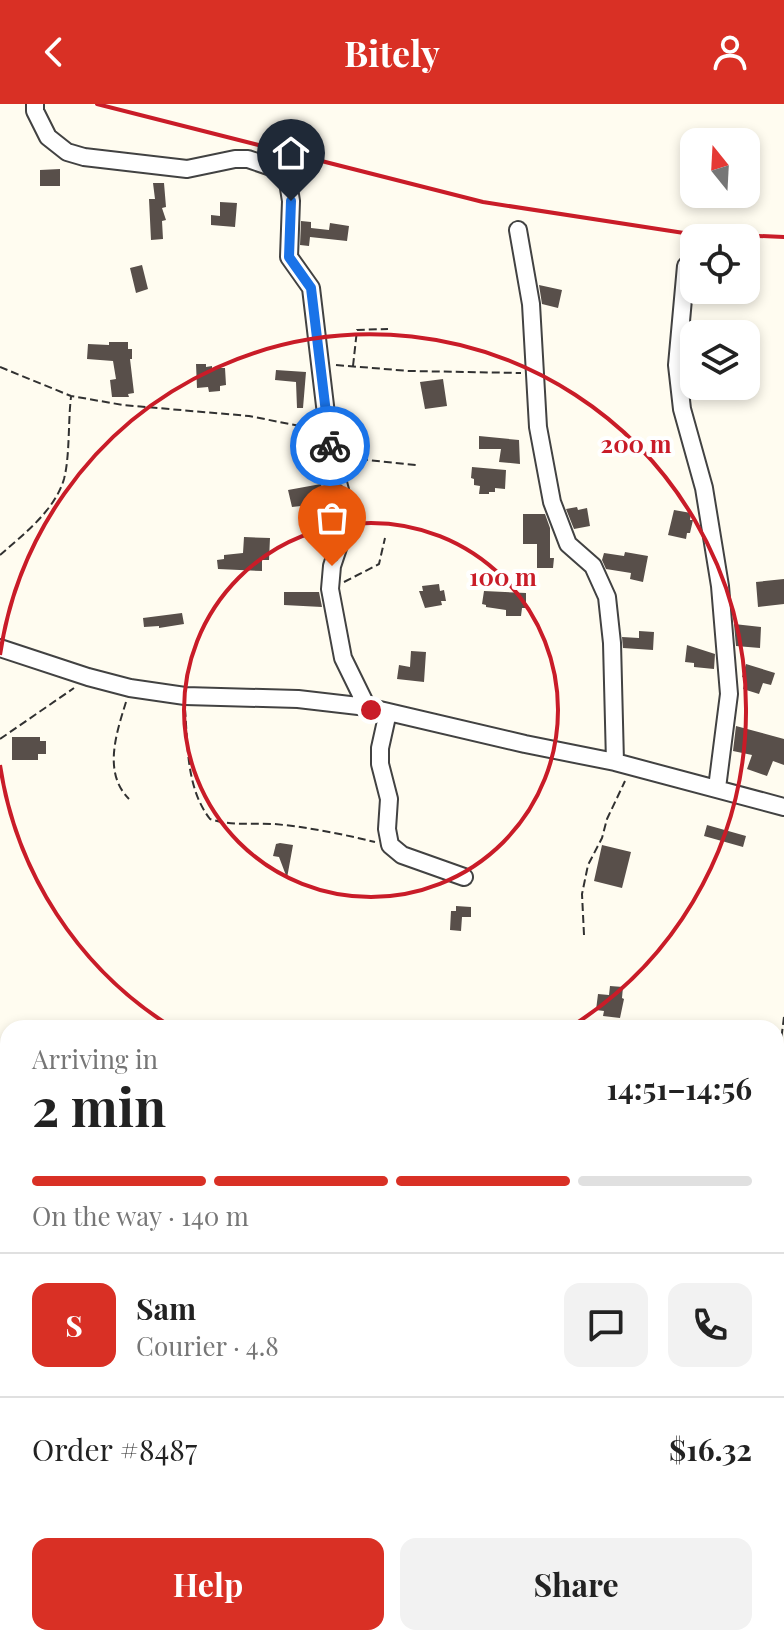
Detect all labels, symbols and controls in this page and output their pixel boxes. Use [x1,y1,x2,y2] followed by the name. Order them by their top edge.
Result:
[344,28,440,76] text: Bitely
[32,30,76,74] icon: back
[708,30,752,74] icon: person
[257,119,325,201] pin
[680,128,760,208] north arrow
[680,128,760,400] map controls
[269,131,313,175] icon: home
[680,224,760,304] button: locate
[680,320,760,400] button: layers
[290,406,370,486] courier
[308,424,352,468] icon: bike
[601,427,672,459] text: 200 m
[298,484,366,566] pin
[310,496,354,540] icon: bag
[469,560,537,592] text: 100 m
[357,696,385,724] centre of rings
[32,1041,158,1076] text: Arriving in
[606,1068,752,1108] text: 14:51–14:56
[32,1071,166,1140] text: 2 min
[32,1198,249,1233] text: On the way · 140 m
[564,1283,648,1367] button: chat
[668,1283,752,1367] button: phone
[136,1288,196,1328] text: Sam
[65,1305,83,1345] text: S
[136,1328,279,1363] text: Courier · 4.8
[32,1429,197,1469] text: Order #8487
[669,1429,752,1469] text: $16.32
[32,1538,384,1630] button: Help
[400,1538,752,1630] button: Share

